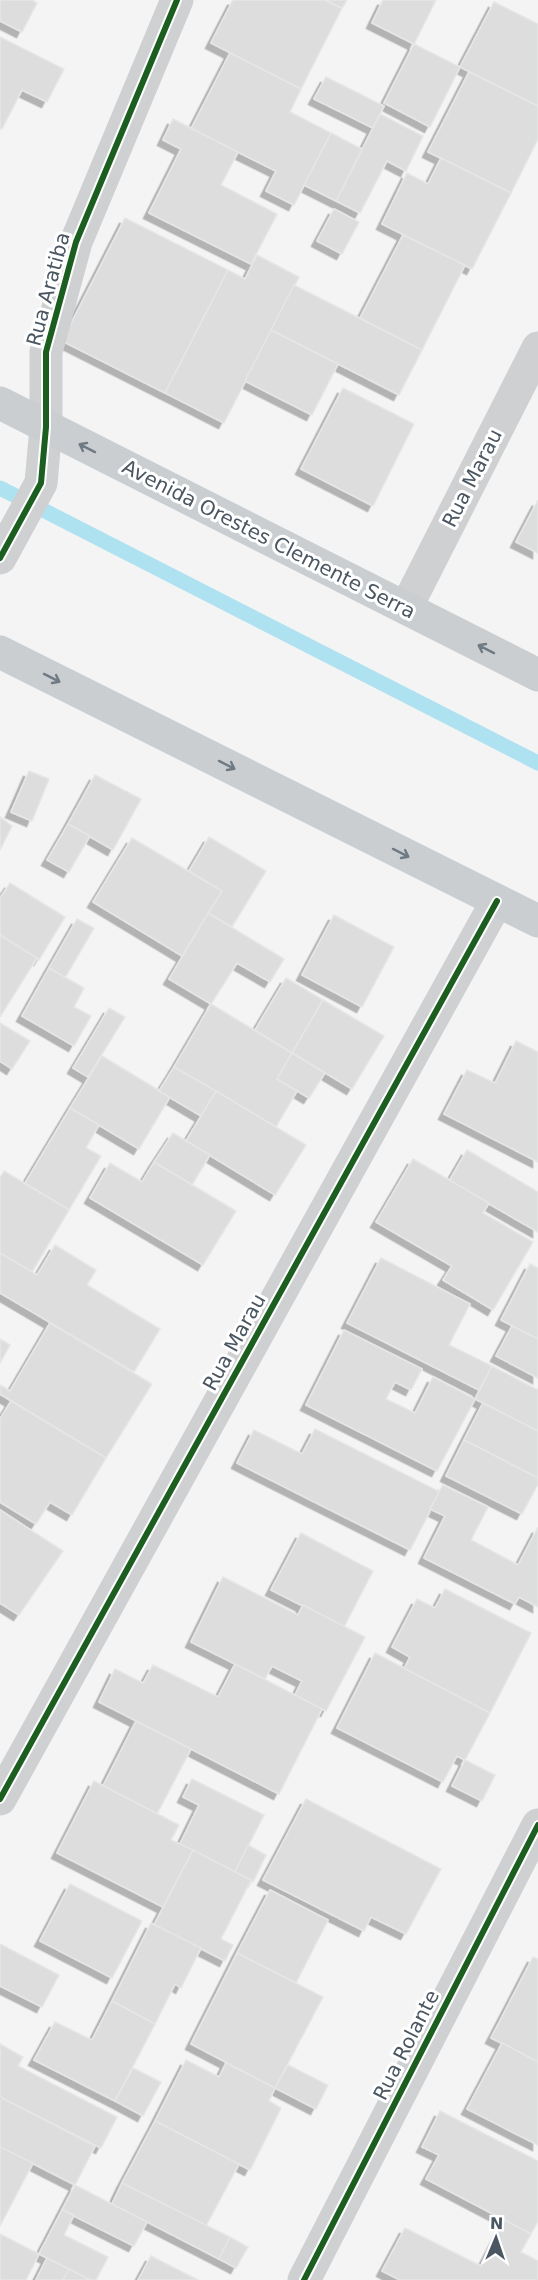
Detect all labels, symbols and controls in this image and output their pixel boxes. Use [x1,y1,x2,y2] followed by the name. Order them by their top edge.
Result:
[21,229,75,349] street label: Rua Aratiba
[437,425,507,531] street label: Rua Marau
[78,441,96,453] one-way arrow
[119,454,419,624] street label: Avenida Orestes Clemente Serra
[477,642,495,654] one-way arrow
[43,673,61,685] one-way arrow
[217,760,235,772] one-way arrow
[392,847,410,859] one-way arrow
[198,1289,270,1395] street label: Rua Marau
[368,1986,444,2104] street label: Rua Rolante
[466,2208,526,2268] north arrow
[489,2214,504,2233] text: N

